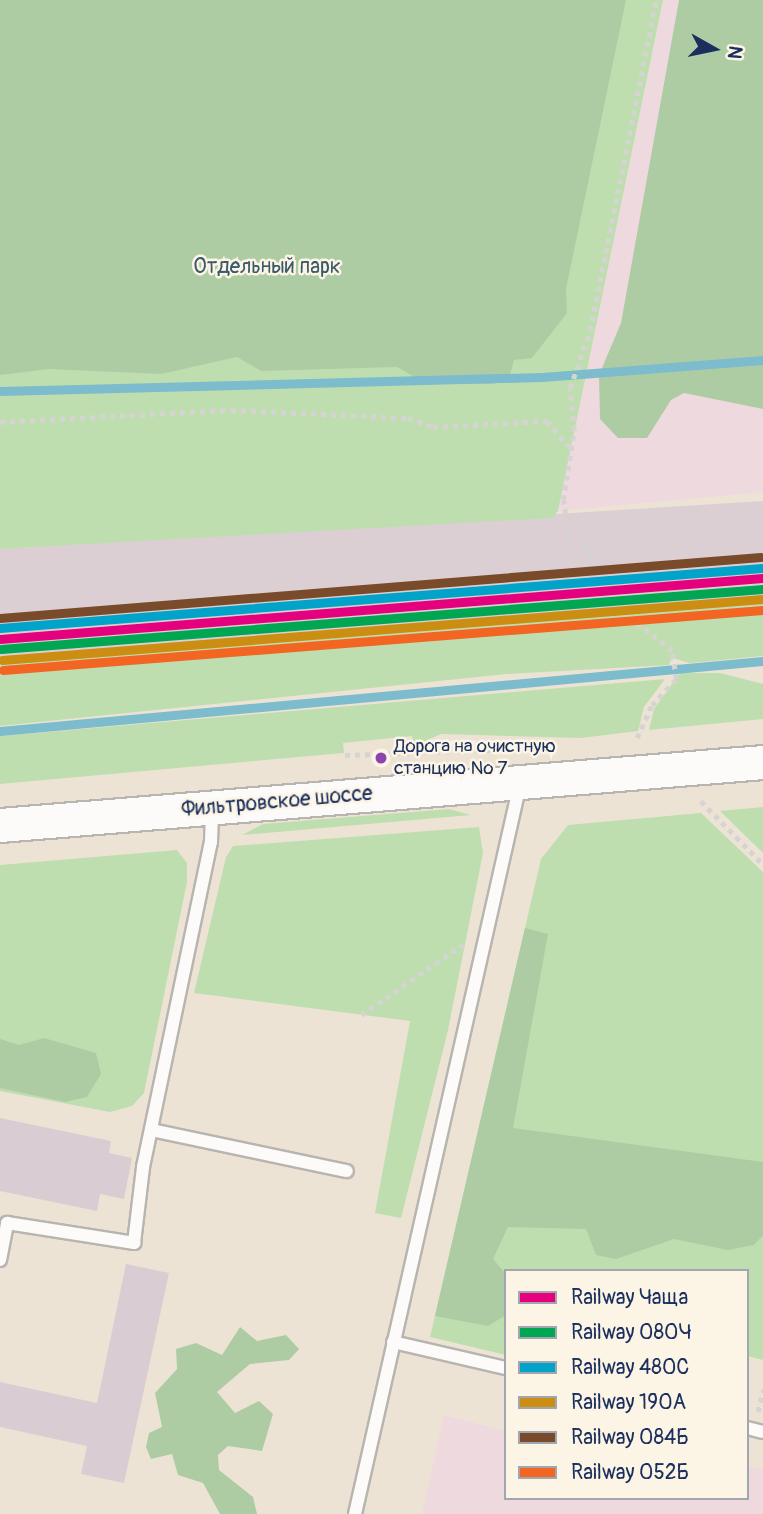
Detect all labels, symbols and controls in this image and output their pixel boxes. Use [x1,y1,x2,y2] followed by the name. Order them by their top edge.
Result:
[679,14,749,84] north arrow
[722,44,748,61] text: N
[193,254,341,280] park label: Отдельный парк
[394,736,556,780] place label: Дорога на очистную станцию № 7
[374,751,388,765] marker: Дорога на очистную станцию № 7
[180,781,374,823] street label: Фильтровское шоссе
[504,1269,749,1500] legend
[571,1284,688,1311] text: Railway Чаща
[571,1319,691,1346] text: Railway 080Ч
[571,1354,689,1381] text: Railway 480С
[571,1389,686,1416] text: Railway 190А
[571,1424,689,1451] text: Railway 084Б
[571,1459,689,1486] text: Railway 052Б

